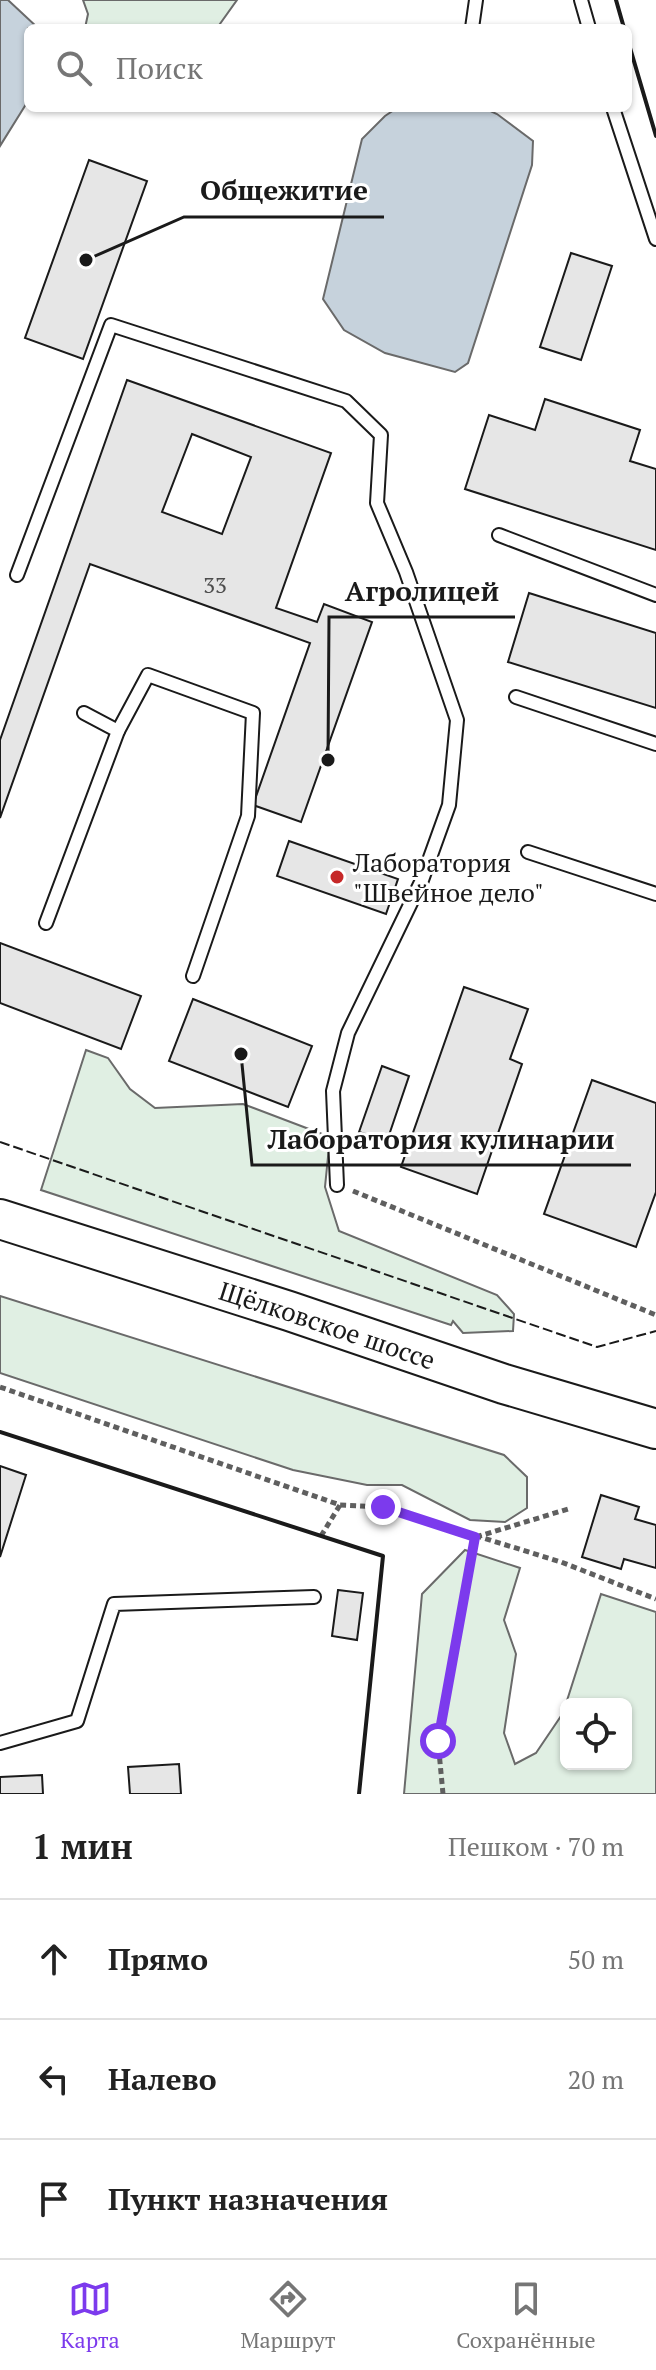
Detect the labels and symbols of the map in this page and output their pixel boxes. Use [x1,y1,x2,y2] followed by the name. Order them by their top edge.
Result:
[184,165,384,217] callout: Общежитие
[200,171,368,208] text: Общежитие
[329,565,515,617] callout: Агролицей
[203,570,227,599] house number: 33
[345,572,499,609] text: Агролицей
[352,845,544,909] place label: Лаборатория "Швейное дело"
[328,868,346,886] marker: Лаборатория "Швейное дело"
[252,1113,631,1165] callout: Лаборатория кулинарии
[266,1120,615,1157] text: Лаборатория кулинарии
[215,1273,440,1376] street label: Щёлковское шоссе
[365,1489,401,1525] route end
[420,1723,456,1759] route start

